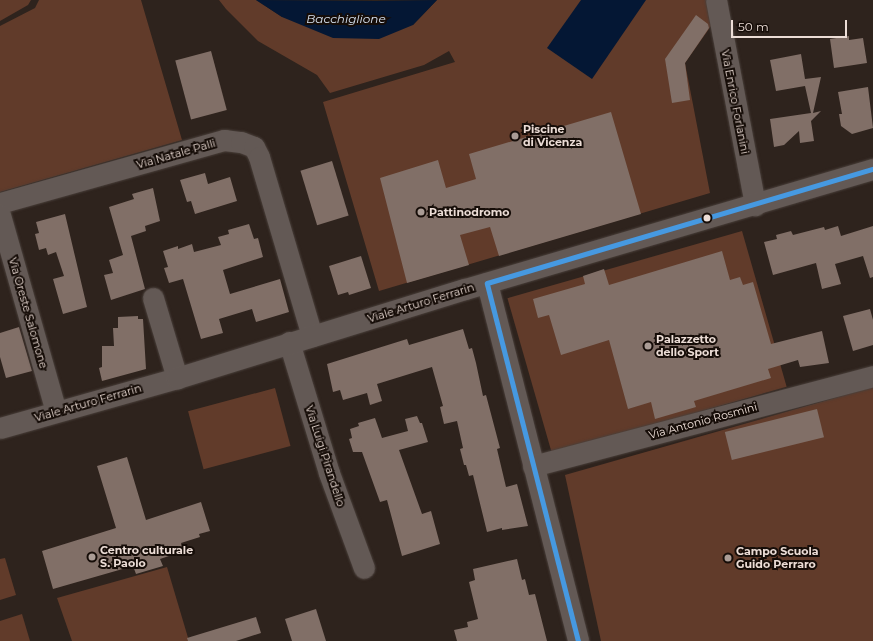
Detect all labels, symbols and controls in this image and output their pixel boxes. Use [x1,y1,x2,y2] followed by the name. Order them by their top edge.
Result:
[306,12,386,26] water label: Bacchiglione
[733,12,849,38] scale bar
[738,19,769,34] text: 50 m
[718,49,752,155] street label: Via Enrico Forlanini
[523,123,582,149] place label: Piscine di Vicenza
[510,131,520,141] marker: Piscine di Vicenza
[135,136,217,172] street label: Via Natale Palli
[429,205,510,219] place label: Pattinodromo
[416,207,426,217] marker: Pattinodromo
[702,213,712,223] unlabelled marker
[6,256,50,370] street label: Via Oreste Salomone
[366,281,476,325] street label: Viale Arturo Ferrarin
[656,333,719,359] place label: Palazzetto dello Sport
[643,341,653,351] marker: Palazzetto dello Sport
[33,381,143,425] street label: Viale Arturo Ferrarin
[647,400,759,442] street label: Via Antonio Rosmini
[302,404,348,508] street label: Via Luigi Pirandello
[100,544,193,570] place label: Centro culturale S. Paolo
[736,545,819,571] place label: Campo Scuola Guido Perraro
[87,552,97,562] marker: Centro culturale S. Paolo
[723,553,733,563] marker: Campo Scuola Guido Perraro

